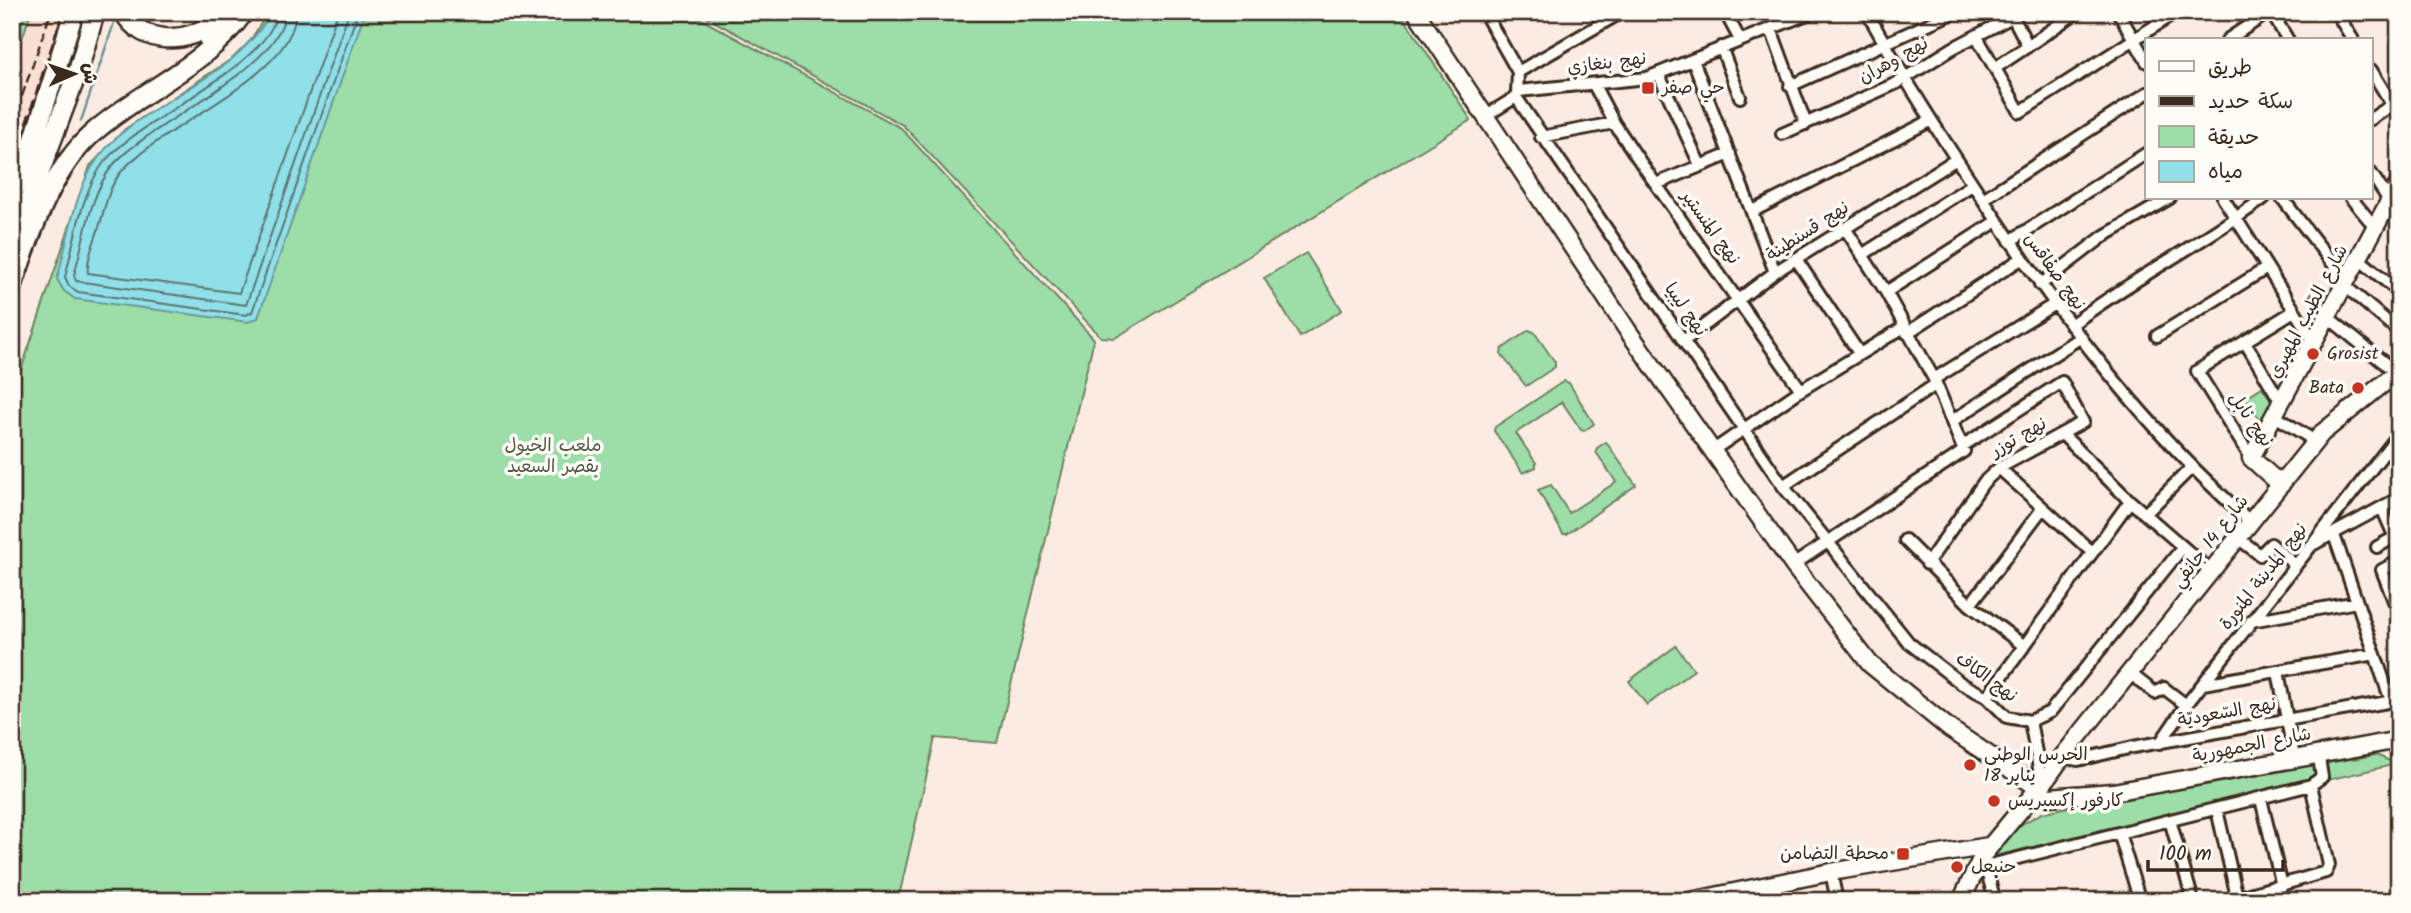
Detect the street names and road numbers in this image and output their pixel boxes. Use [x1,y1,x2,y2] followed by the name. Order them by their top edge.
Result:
[1853,30,1935,92] street label: نهج وهران
[1566,45,1648,83] street label: نهج بنغازي
[1672,183,1747,271] street label: نهج المنستير
[1761,194,1855,270] street label: نهج قسنطينة
[2016,227,2092,317] street label: نهج صفاقس
[2261,240,2357,384] street label: شارع الطّيب المهيري
[1656,277,1714,343] street label: نهج ليبيا
[2220,386,2280,454] street label: نهج نابل
[1984,410,2053,467] street label: نهج توزر
[2165,489,2257,595] street label: شارع 14 جانفي
[2213,517,2315,637] street label: نهج المدينة المنورة
[1949,645,2023,711] street label: نهج الكاف
[2175,690,2279,736] street label: نهج السّعوديّة
[2190,720,2314,772] street label: شارع الجمهورية

